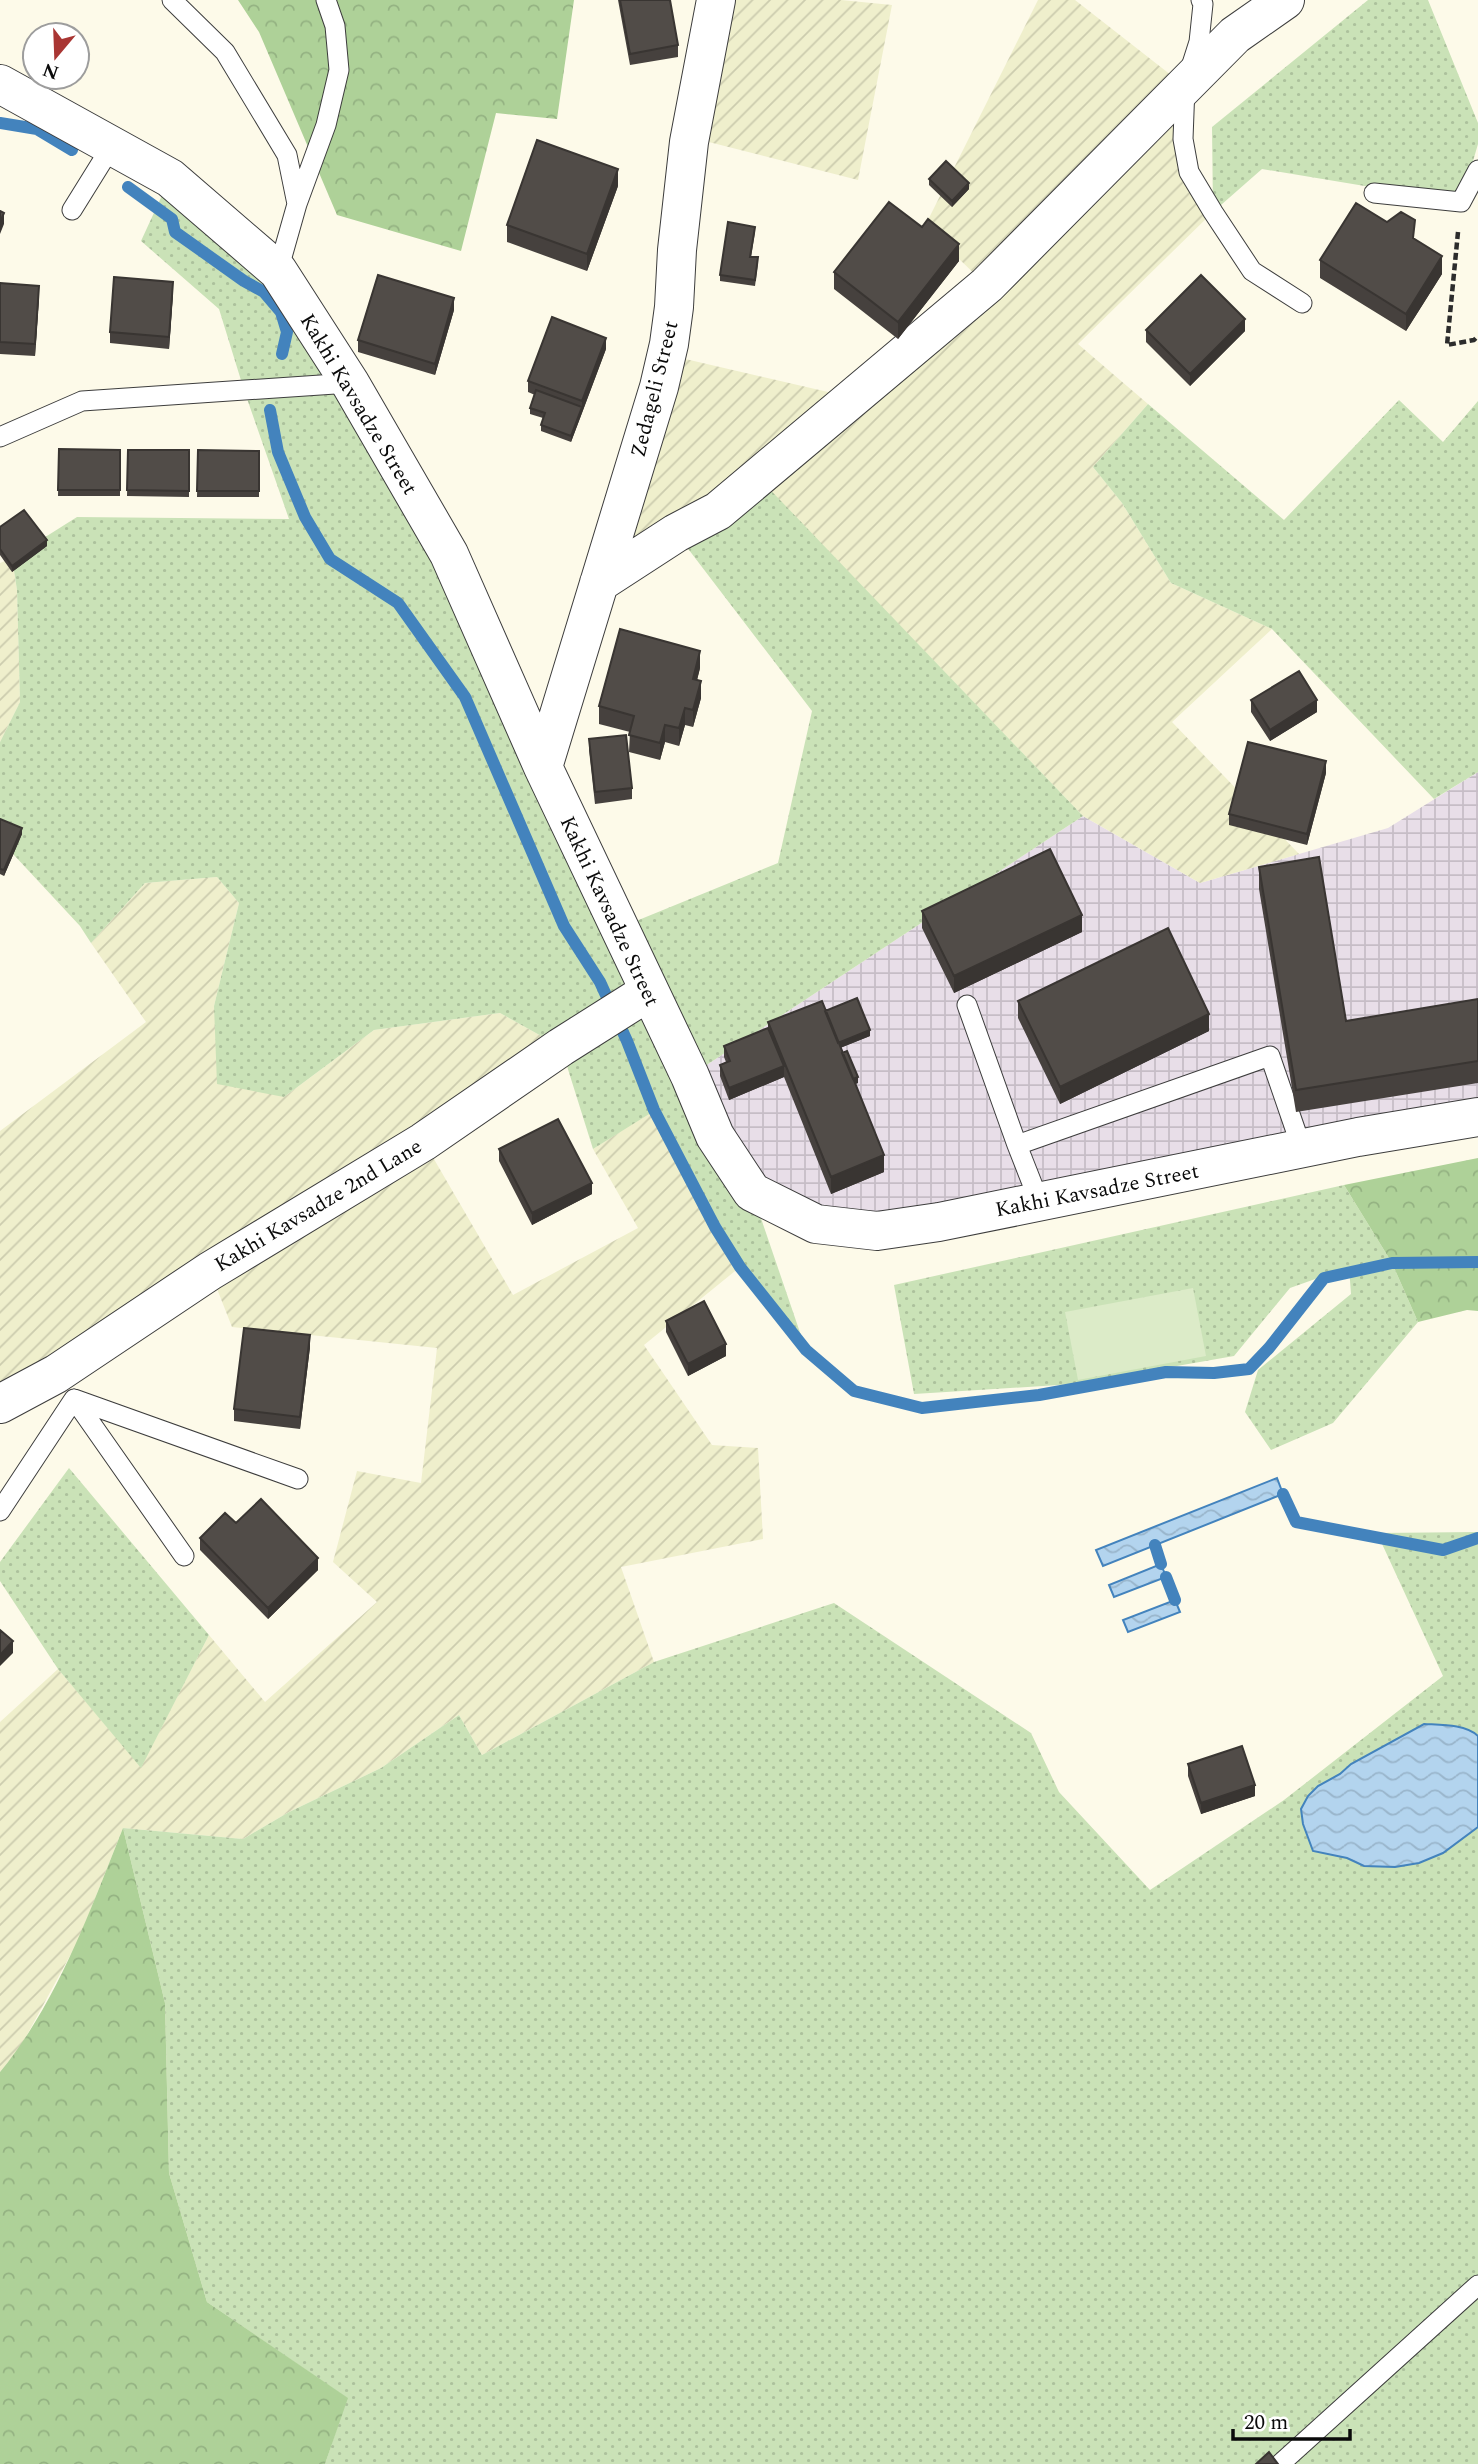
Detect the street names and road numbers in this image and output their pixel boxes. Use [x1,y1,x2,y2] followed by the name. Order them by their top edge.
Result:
[291,308,425,501] street label: Kakhi Kavsadze Street
[623,318,687,461] street label: Zedageli Street
[551,811,667,1012] street label: Kakhi Kavsadze Street
[209,1131,428,1281] street label: Kakhi Kavsadze 2nd Lane
[993,1156,1202,1226] street label: Kakhi Kavsadze Street

